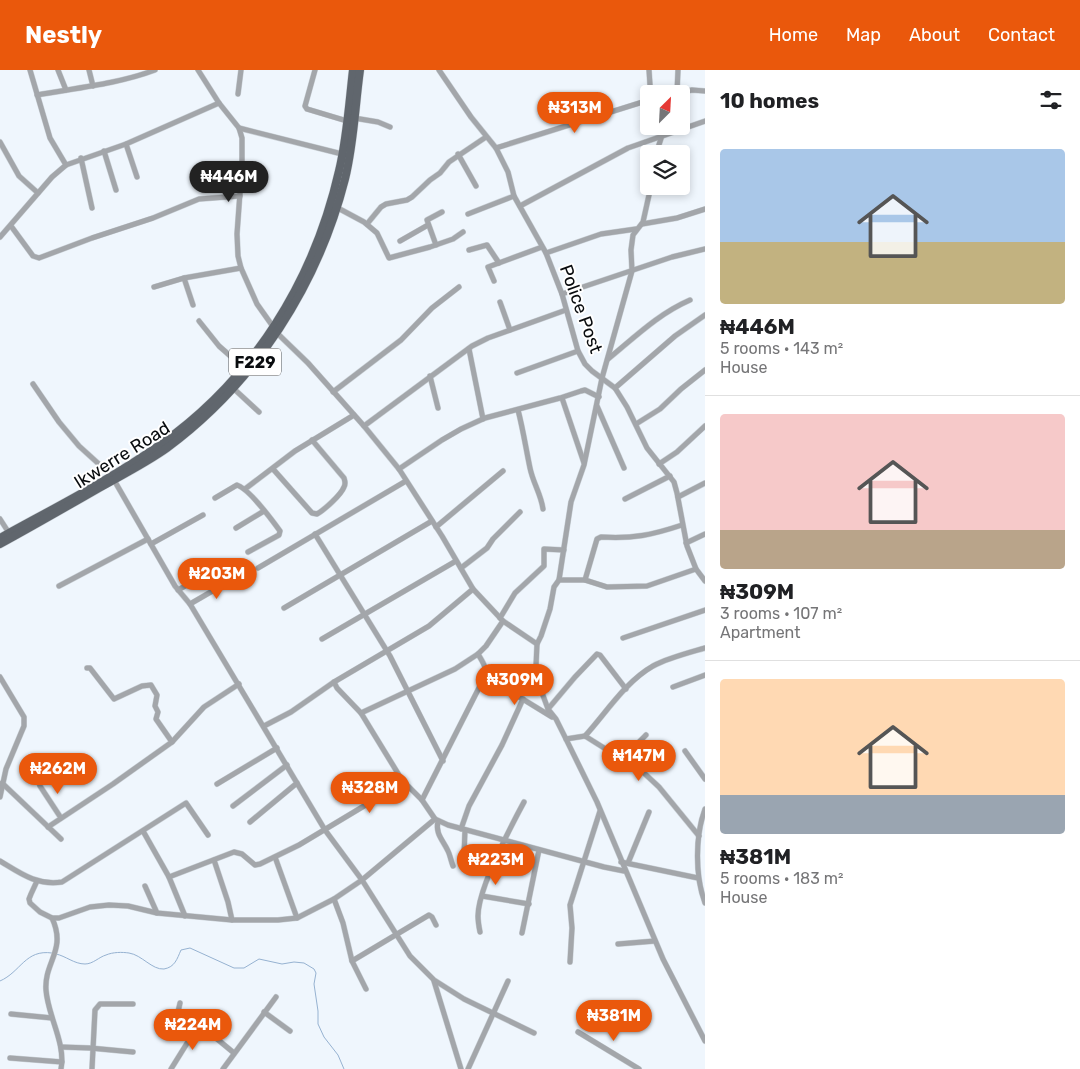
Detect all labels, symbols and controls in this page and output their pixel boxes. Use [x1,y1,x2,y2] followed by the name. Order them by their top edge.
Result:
[25,21,102,49] text: Nestly
[769,24,818,46] text: Home
[846,24,881,46] text: Map
[909,24,960,46] text: About
[988,24,1055,46] text: Contact
[640,85,690,135] north arrow
[640,85,690,195] map controls
[1037,86,1065,114] icon: filters
[720,88,819,113] text: 10 homes
[540,92,610,134] pin: ₦313M
[548,98,602,117] text: ₦313M
[640,145,690,195] button: layers
[194,160,264,203] pin: ₦446M
[200,167,258,186] text: ₦446M
[848,181,938,271] icon: home
[555,262,607,356] street label: Police Post
[720,314,795,339] text: ₦446M
[720,339,843,358] text: 5 rooms · 143 m²
[229,348,281,376] road number: F229
[720,358,767,377] text: House
[70,417,174,493] street label: Ikwerre Road
[848,447,938,537] icon: home
[182,558,252,600] pin: ₦203M
[189,564,245,583] text: ₦203M
[720,579,794,604] text: ₦309M
[720,604,842,623] text: 3 rooms · 107 m²
[720,623,800,642] text: Apartment
[480,664,550,706] pin: ₦309M
[487,670,543,689] text: ₦309M
[848,712,938,802] icon: home
[604,740,674,782] pin: ₦147M
[613,746,665,765] text: ₦147M
[23,752,93,795] pin: ₦262M
[30,759,86,778] text: ₦262M
[335,772,405,814] pin: ₦328M
[342,778,398,797] text: ₦328M
[461,844,531,886] pin: ₦223M
[720,844,791,869] text: ₦381M
[468,850,524,869] text: ₦223M
[720,869,843,888] text: 5 rooms · 183 m²
[720,888,767,907] text: House
[579,1000,649,1042] pin: ₦381M
[587,1006,641,1025] text: ₦381M
[158,1008,228,1051] pin: ₦224M
[165,1015,221,1034] text: ₦224M

